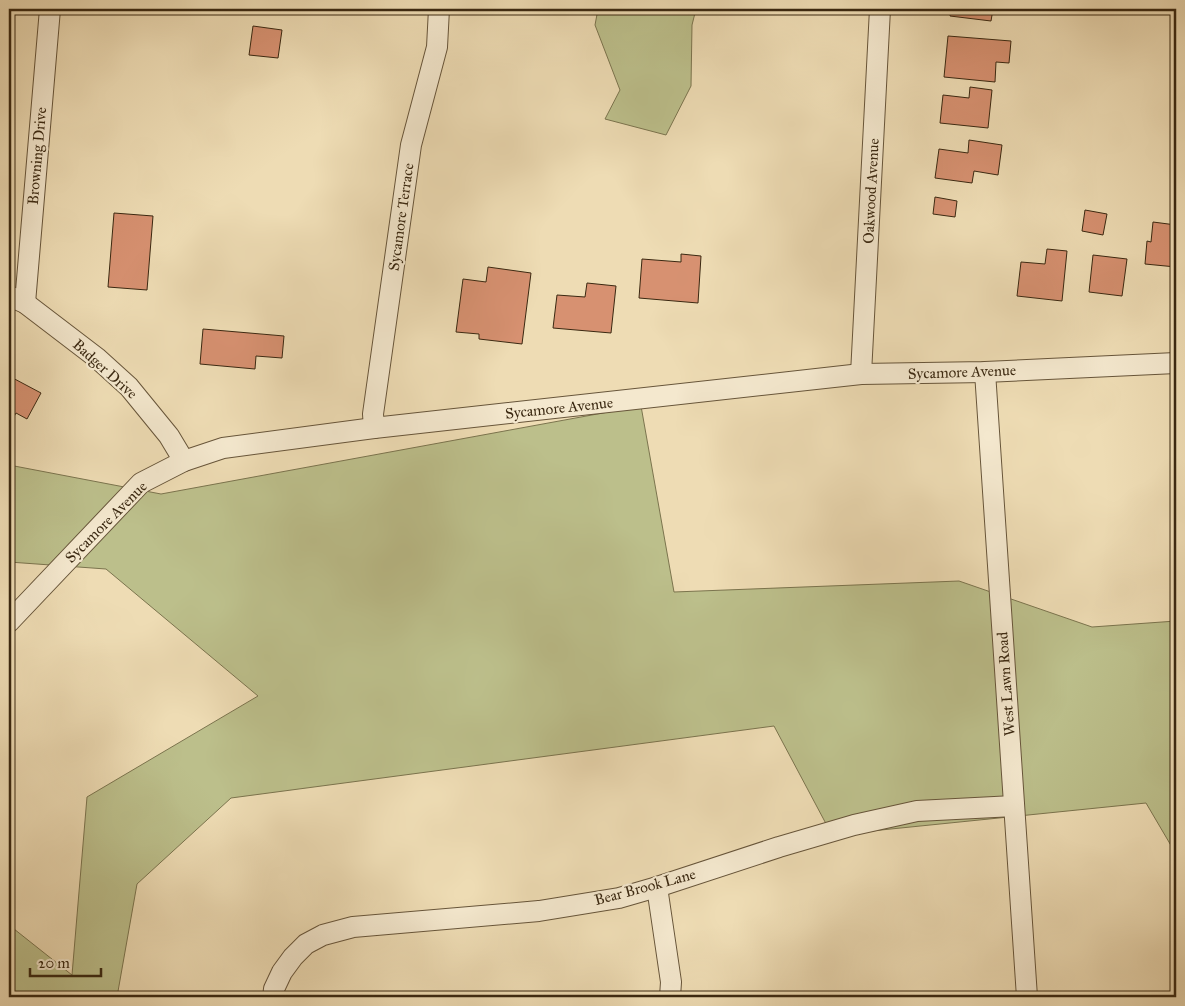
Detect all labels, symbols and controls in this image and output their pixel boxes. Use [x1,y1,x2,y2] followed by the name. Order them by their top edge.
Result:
[24,106,50,206] street label: Browning Drive
[859,138,883,244] street label: Oakwood Avenue
[385,162,417,272] street label: Sycamore Terrace
[69,335,141,403] street label: Badger Drive
[908,361,1016,383] street label: Sycamore Avenue
[504,393,614,423] street label: Sycamore Avenue
[61,477,151,567] street label: Sycamore Avenue
[993,631,1019,737] street label: West Lawn Road
[592,865,698,909] street label: Bear Brook Lane
[30,946,101,978] scale bar
[38,954,70,972] text: 20 m

